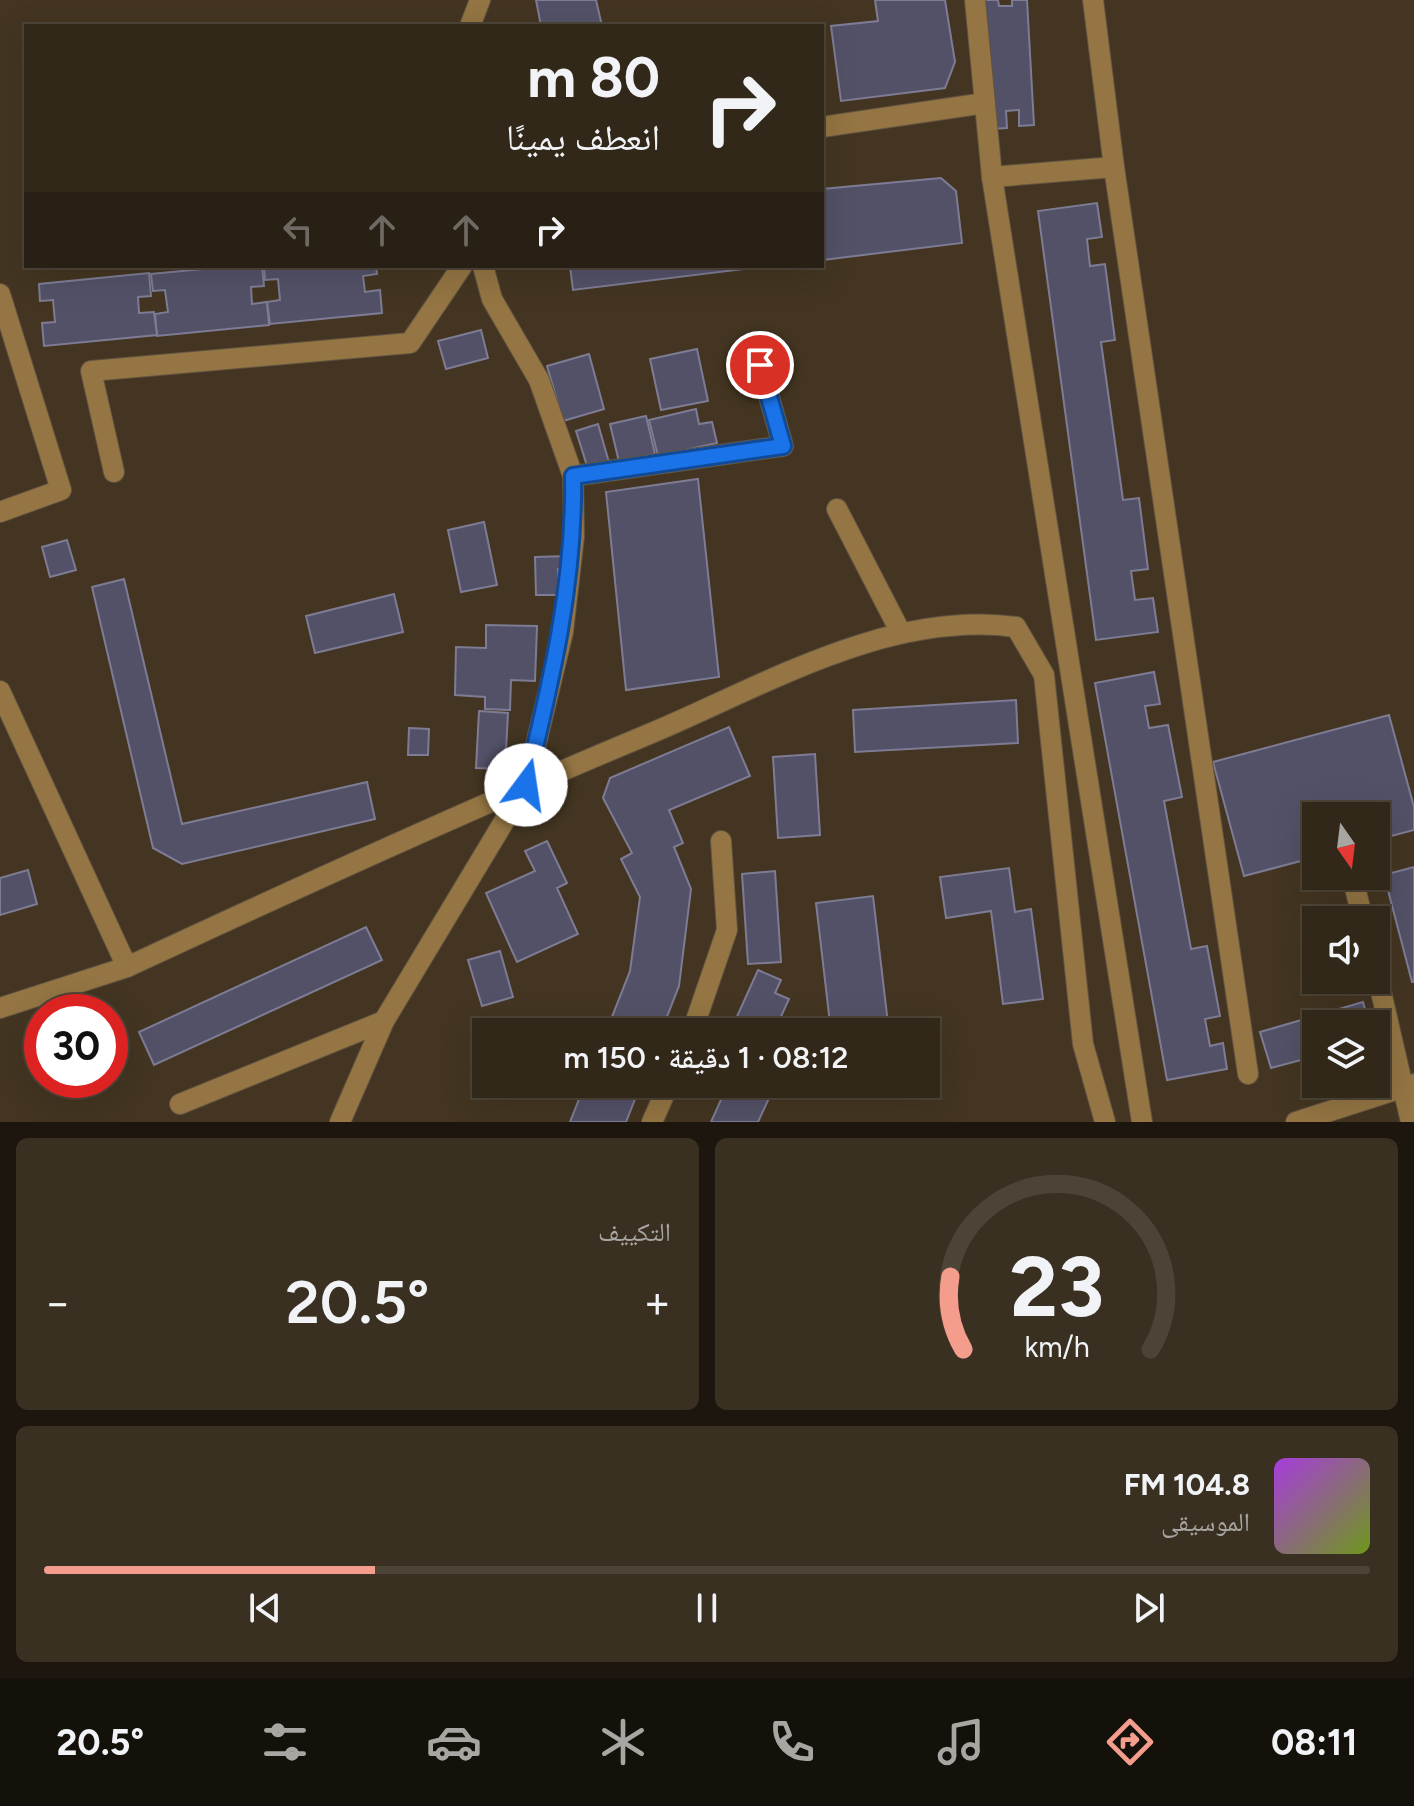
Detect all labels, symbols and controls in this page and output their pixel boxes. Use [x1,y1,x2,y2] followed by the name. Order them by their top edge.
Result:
[527,44,660,111] text: 80 m
[688,56,792,160] icon: right
[506,116,660,159] text: انعطف يمينًا
[276,208,320,252] icon: left
[360,208,404,252] icon: ahead
[444,208,488,252] icon: ahead
[528,208,572,252] icon: right
[726,331,794,399] pin
[738,343,782,387] icon: arrive
[484,743,568,827] position arrow
[1302,802,1390,890] north arrow
[1302,802,1390,1098] map controls
[1302,906,1390,994] button: sound
[24,994,128,1098] speed limit sign: 30
[1302,1010,1390,1098] button: layers
[564,1039,848,1076] text: 08:12 · 1 دقيقة · 150 m
[598,1216,671,1248] text: التكييف
[1009,1237,1104,1337] text: 23
[286,1266,430,1338] text: 20.5°
[44,1276,71,1329] text: −
[644,1276,671,1329] text: +
[1024,1330,1089,1364] text: km/h
[1124,1466,1250,1503] text: 104.8 FM
[1161,1506,1250,1538] text: الموسيقى
[243,1586,287,1630] icon: previous
[685,1586,729,1630] icon: pause
[1127,1586,1171,1630] icon: next
[257,1714,313,1770] icon: filters
[426,1714,482,1770] icon: car
[595,1714,651,1770] icon: climate
[764,1714,820,1770] icon: phone
[933,1714,989,1770] icon: music
[1102,1714,1158,1770] icon: directions
[57,1721,144,1764] text: 20.5°
[1271,1721,1358,1764] text: 08:11

